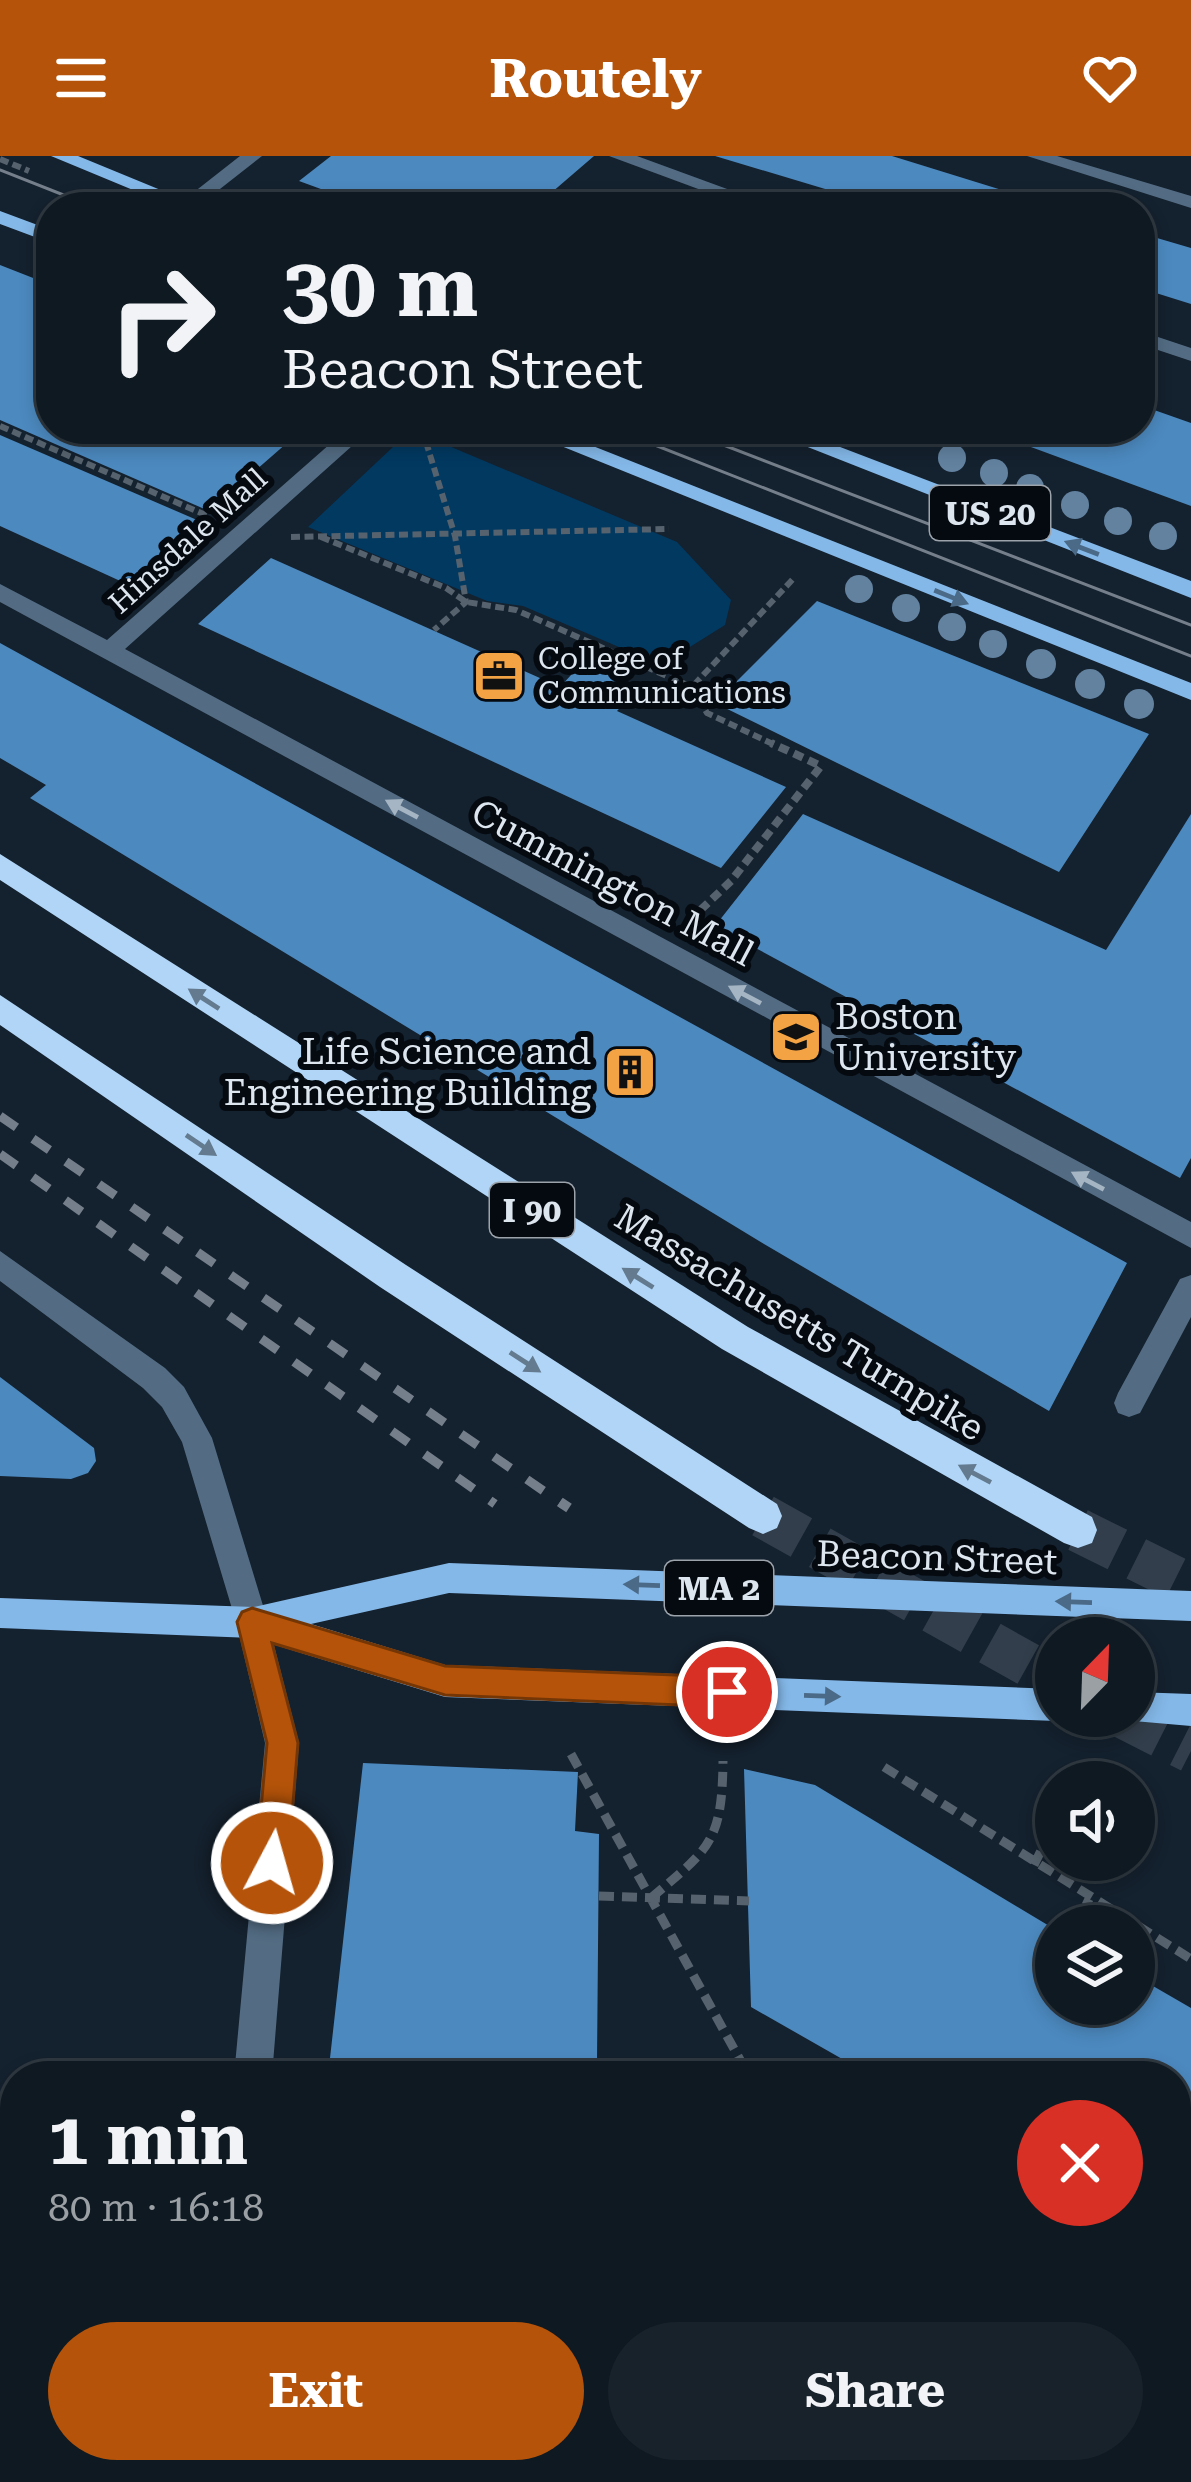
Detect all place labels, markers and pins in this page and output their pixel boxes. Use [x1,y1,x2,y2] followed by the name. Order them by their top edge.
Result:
[538,641,786,710] place label: College of Communications
[471,648,527,704] office icon: College of Communications
[835,996,1017,1079] place label: Boston University
[768,1009,824,1065] school or university icon: Boston University
[224,1031,592,1114] place label: Life Science and Engineering Building
[602,1044,658,1100] building icon: Life Science and Engineering Building
[676,1641,778,1743] pin

